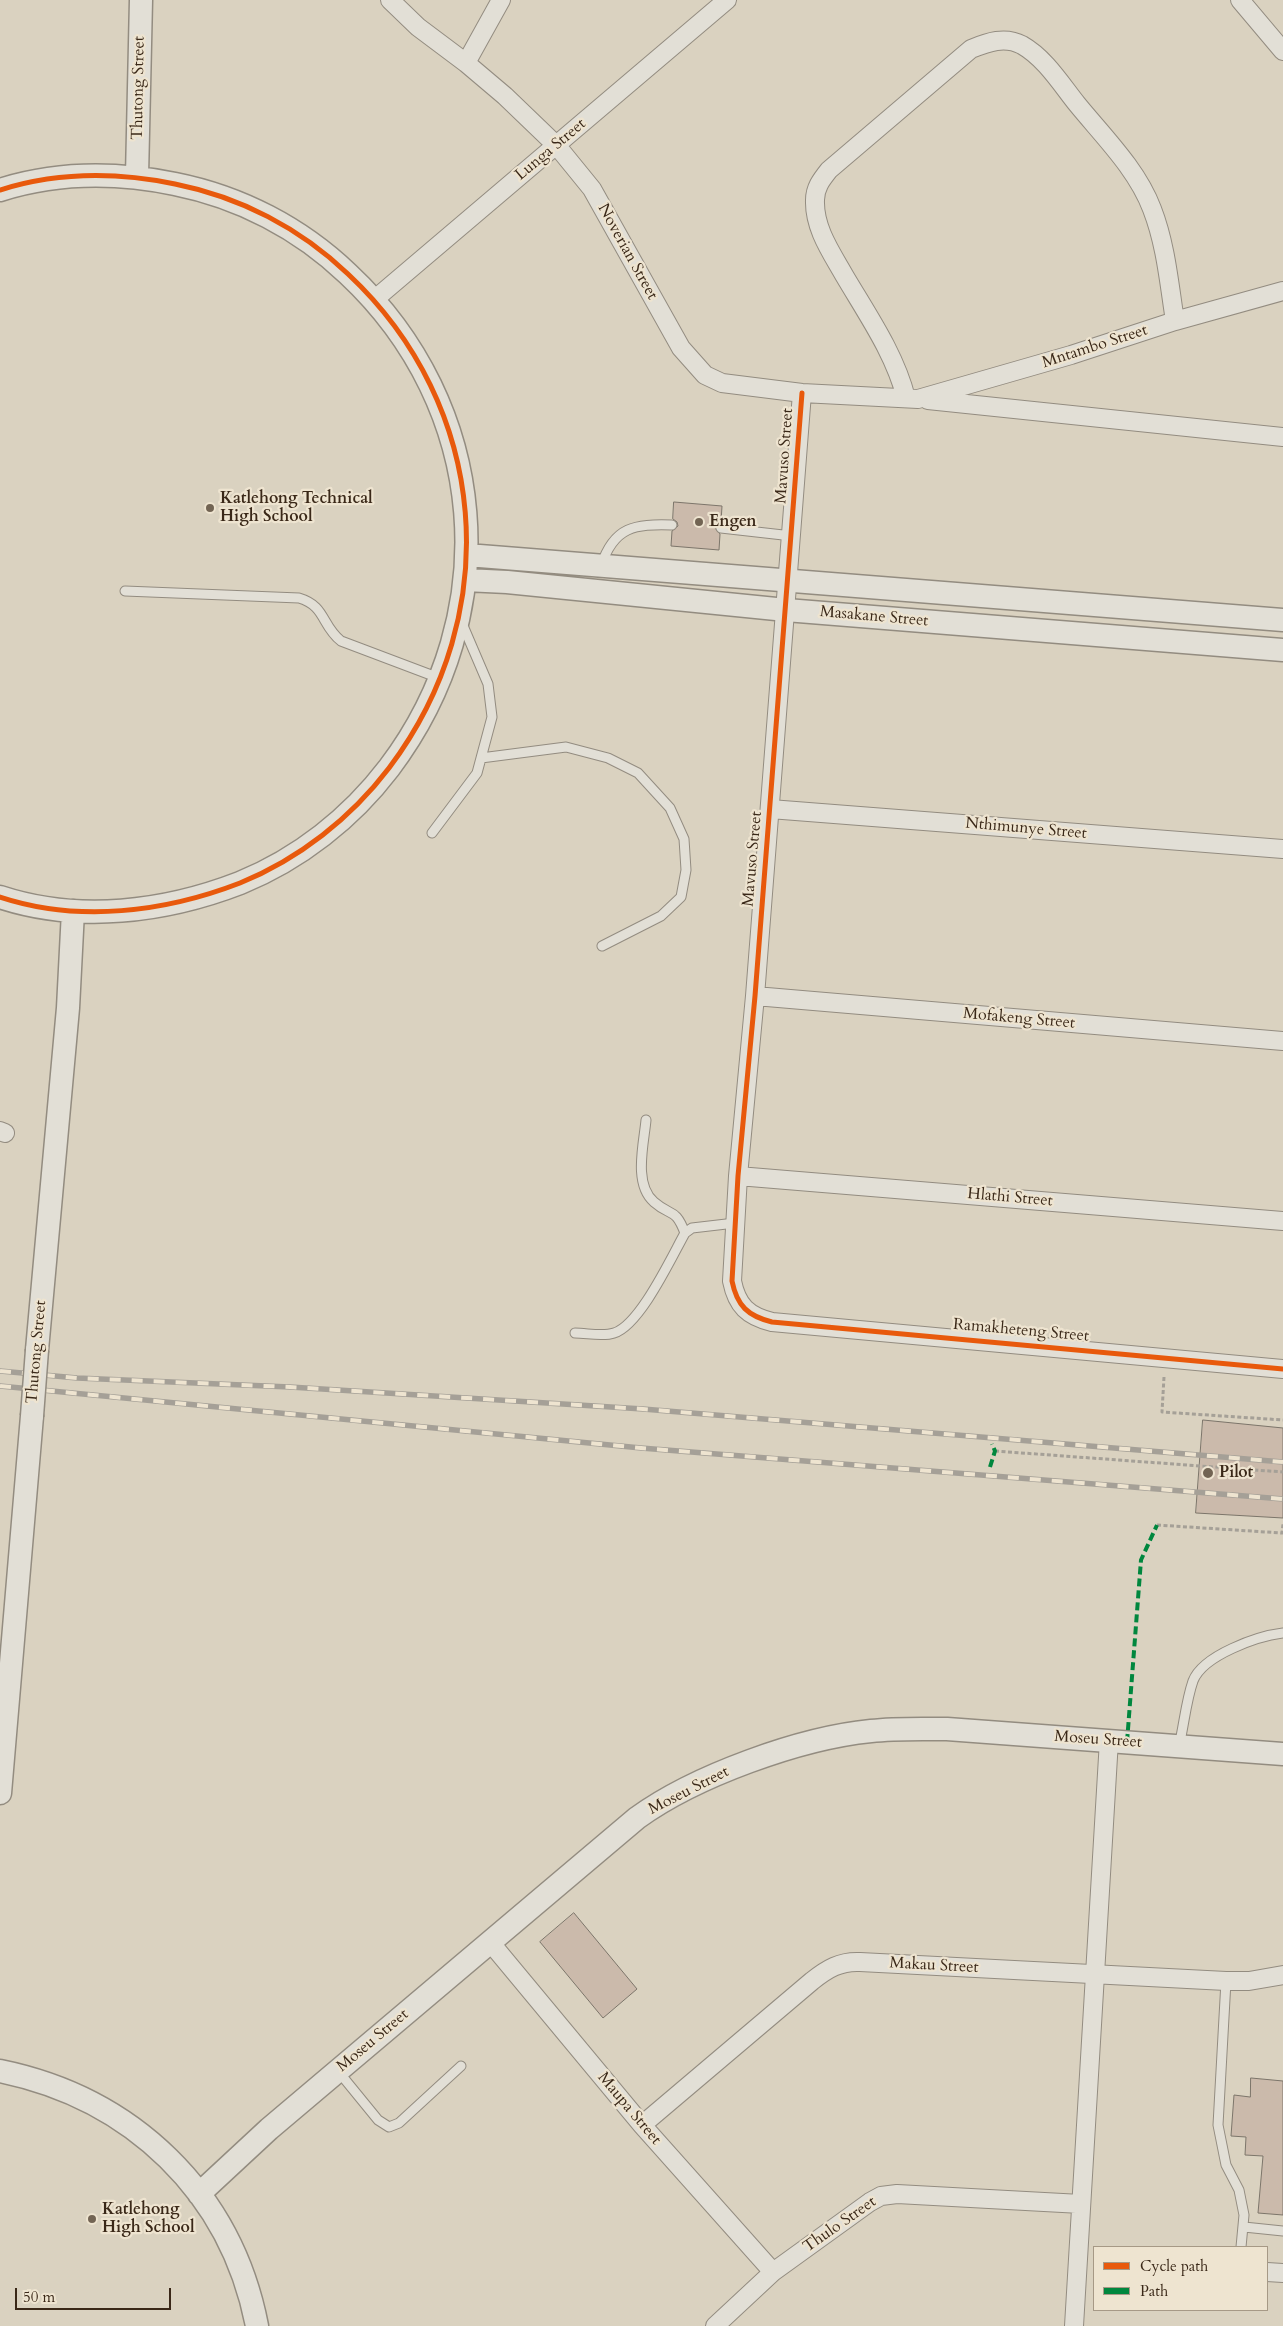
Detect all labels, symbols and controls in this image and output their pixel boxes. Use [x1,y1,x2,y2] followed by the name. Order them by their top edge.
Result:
[128,36,150,140] street label: Thutong Street
[512,115,590,185] street label: Lunga Street
[593,201,661,303] street label: Noverian Street
[1040,321,1150,373] street label: Mntambo Street
[772,408,798,504] street label: Mavuso Street
[220,489,373,527] place label: Katlehong Technical High School
[204,502,216,514] marker: Katlehong Technical High School
[709,512,756,532] place label: Engen
[693,516,705,528] marker: Engen
[819,603,929,631] street label: Masakane Street
[739,811,767,907] street label: Mavuso Street
[964,814,1088,844] street label: Nthimunye Street
[962,1005,1076,1033] street label: Mofakeng Street
[967,1185,1053,1211] street label: Hlathi Street
[23,1299,51,1405] street label: Thutong Street
[952,1316,1090,1346] street label: Ramakheteng Street
[1219,1463,1253,1483] place label: Pilot
[1201,1466,1215,1480] marker: Pilot
[1053,1727,1143,1753] street label: Moseu Street
[645,1762,733,1820] street label: Moseu Street
[889,1954,979,1978] street label: Makau Street
[333,2005,413,2077] street label: Moseu Street
[593,2069,665,2149] street label: Maupa Street
[800,2193,880,2257] street label: Thulo Street
[102,2200,195,2238] place label: Katlehong High School
[86,2213,98,2225] marker: Katlehong High School
[1093,2246,1268,2311] legend
[1140,2256,1208,2276] text: Cycle path
[18,2278,174,2310] scale bar
[1140,2281,1168,2301] text: Path
[23,2287,55,2307] text: 50 m

